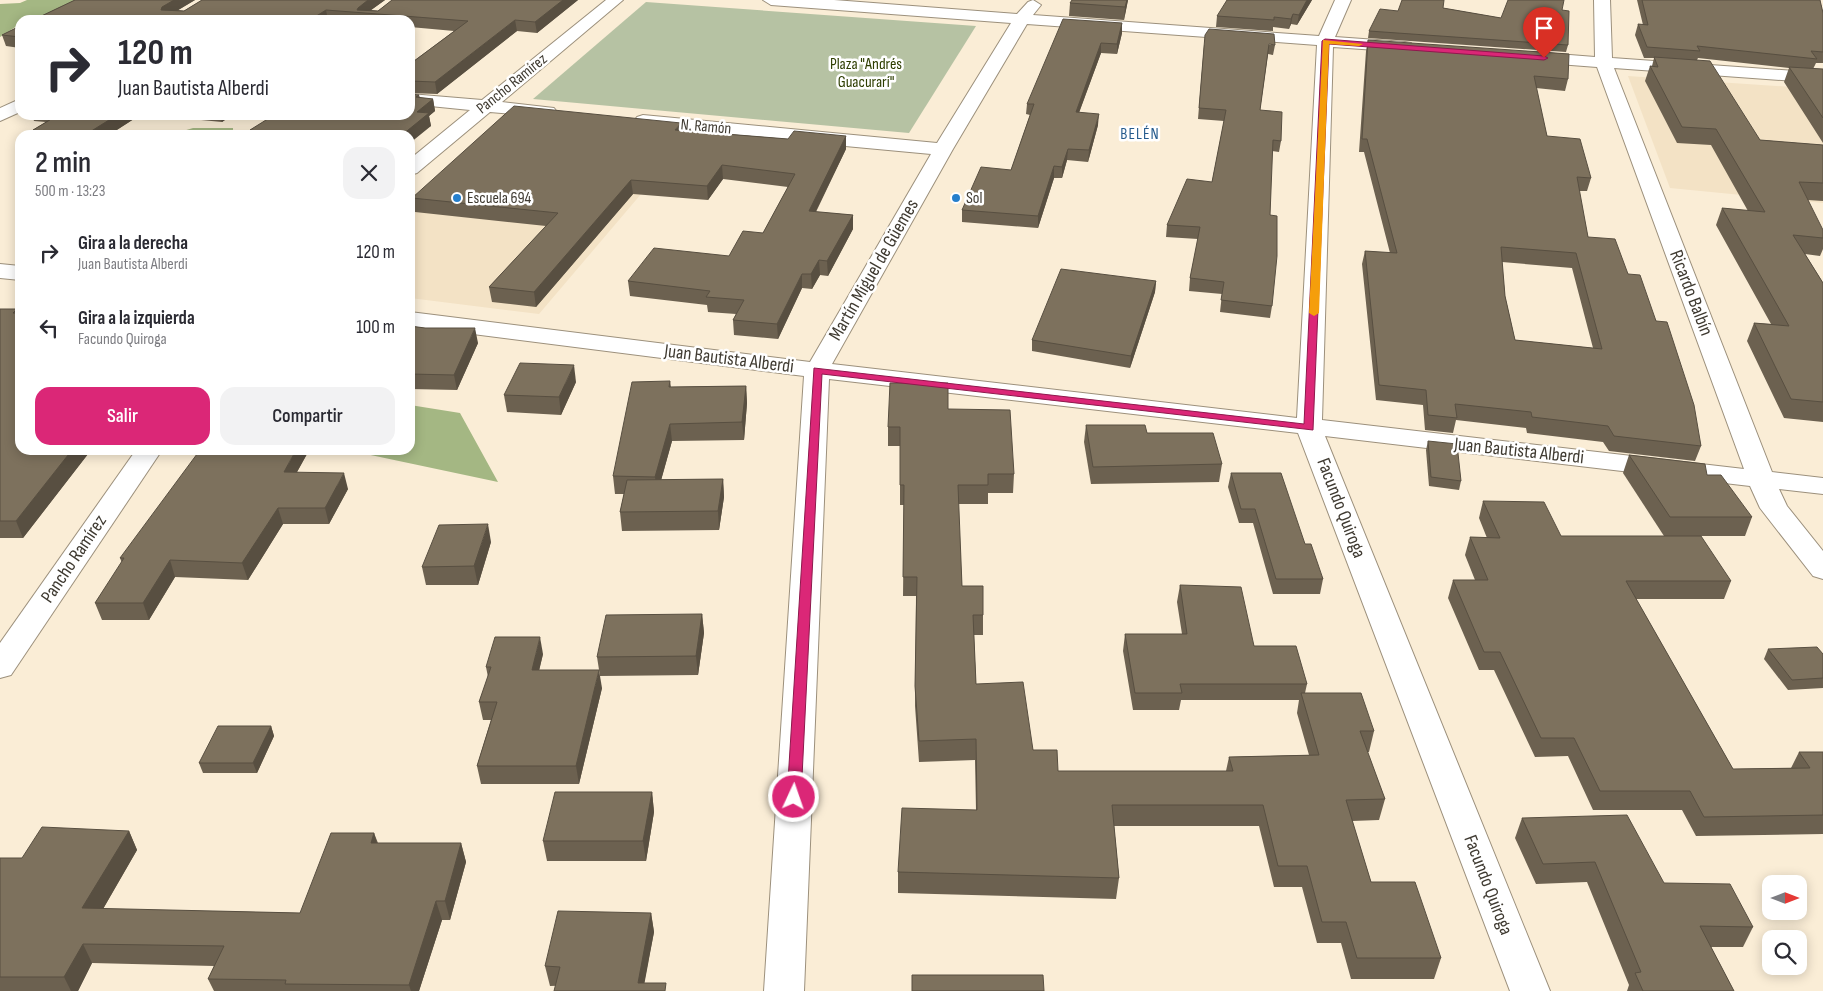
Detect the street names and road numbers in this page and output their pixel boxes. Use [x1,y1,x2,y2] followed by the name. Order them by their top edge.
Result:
[473,50,551,118] street label: Pancho Ramírez
[680,115,732,139] street label: N. Ramón
[824,195,924,345] street label: Martín Miguel de Güemes
[1664,247,1718,339] street label: Ricardo Balbín
[662,340,795,378] street label: Juan Bautista Alberdi
[1452,433,1585,469] street label: Juan Bautista Alberdi
[1311,455,1371,561] street label: Facundo Quiroga
[36,511,112,607] street label: Pancho Ramírez
[1458,832,1518,938] street label: Facundo Quiroga

